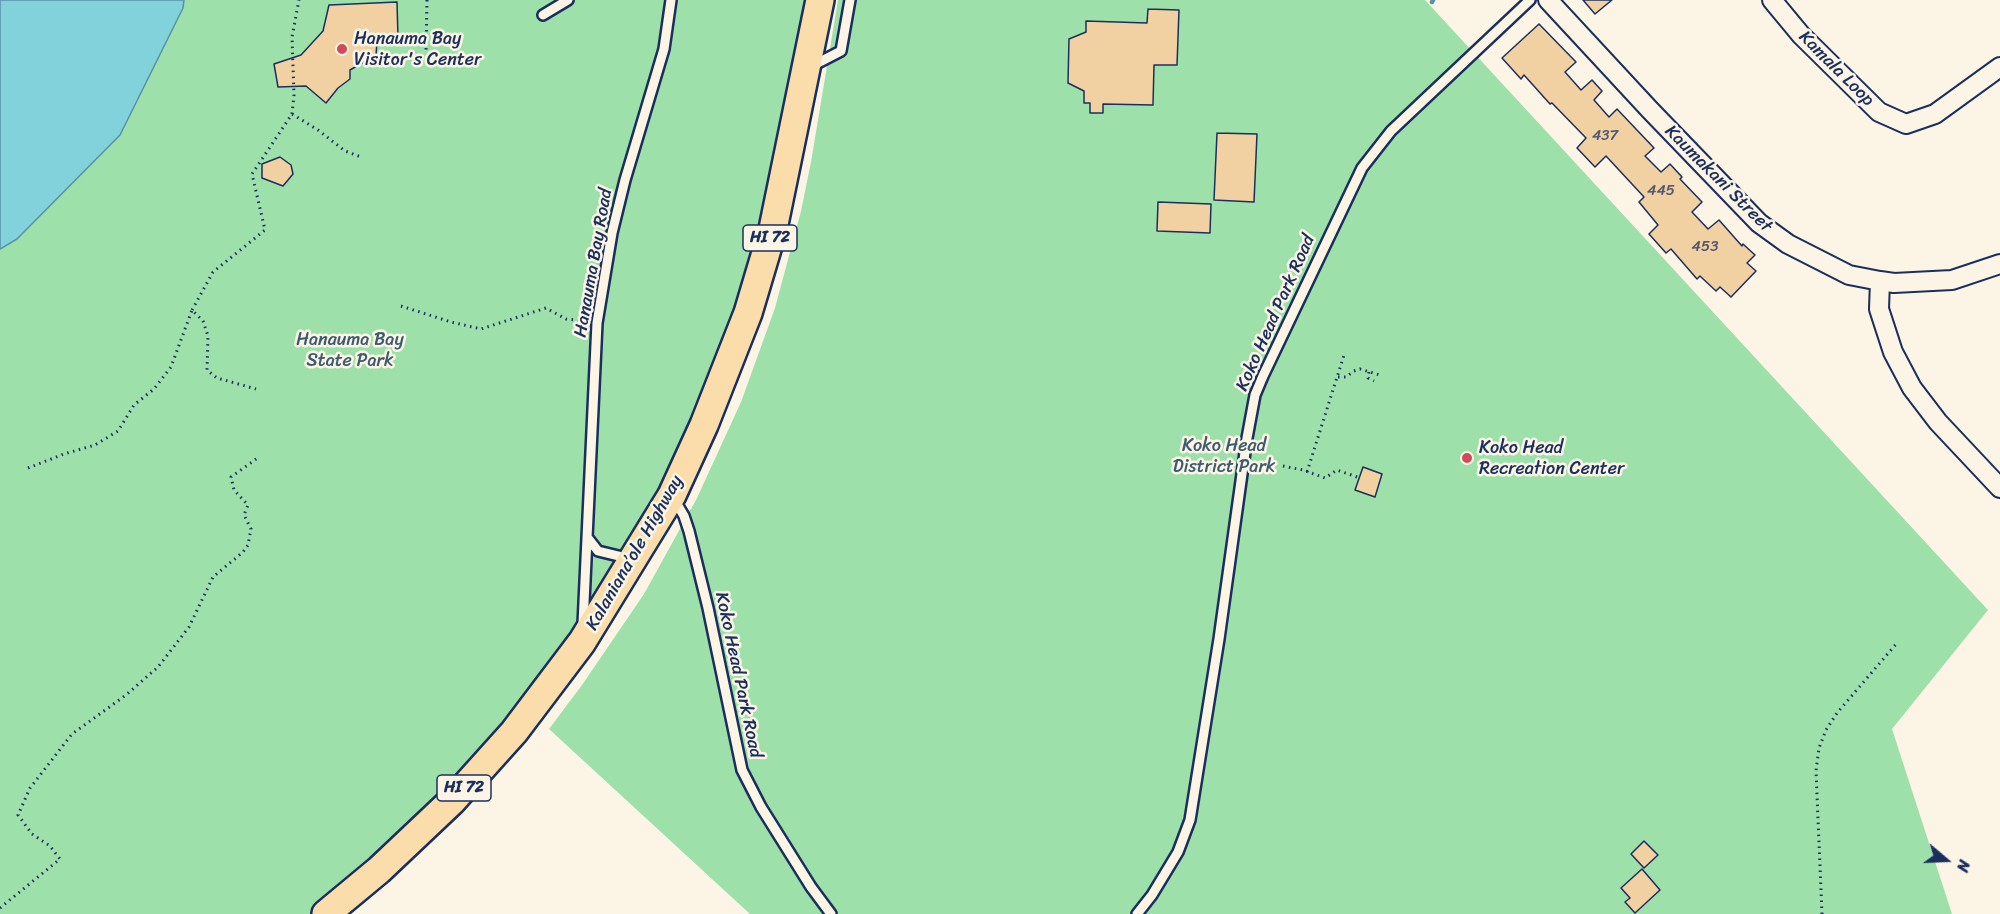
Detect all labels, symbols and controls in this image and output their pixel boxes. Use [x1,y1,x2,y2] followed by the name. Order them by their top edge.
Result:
[1794,27,1878,111] street label: Kamala Loop
[354,28,481,70] place label: Hanauma Bay Visitor's Center
[335,42,349,56] marker: Hanauma Bay Visitor's Center
[1660,121,1776,237] street label: Kaumakani Street
[1592,127,1618,145] house number: 437
[1647,182,1675,200] house number: 445
[570,187,618,339] street label: Hanauma Bay Road
[743,225,797,251] road number: HI 72
[1232,231,1320,395] street label: Koko Head Park Road
[1692,238,1718,256] house number: 453
[296,329,404,372] park label: Hanauma Bay State Park
[1173,435,1275,478] park label: Koko Head District Park
[1479,437,1624,480] place label: Koko Head Recreation Center
[1460,451,1474,465] marker: Koko Head Recreation Center
[582,472,688,634] street label: Kalaniana’ole Highway
[710,590,766,760] street label: Koko Head Park Road
[437,775,491,801] road number: HI 72
[1916,830,1976,890] north arrow
[1948,856,1979,876] text: N

